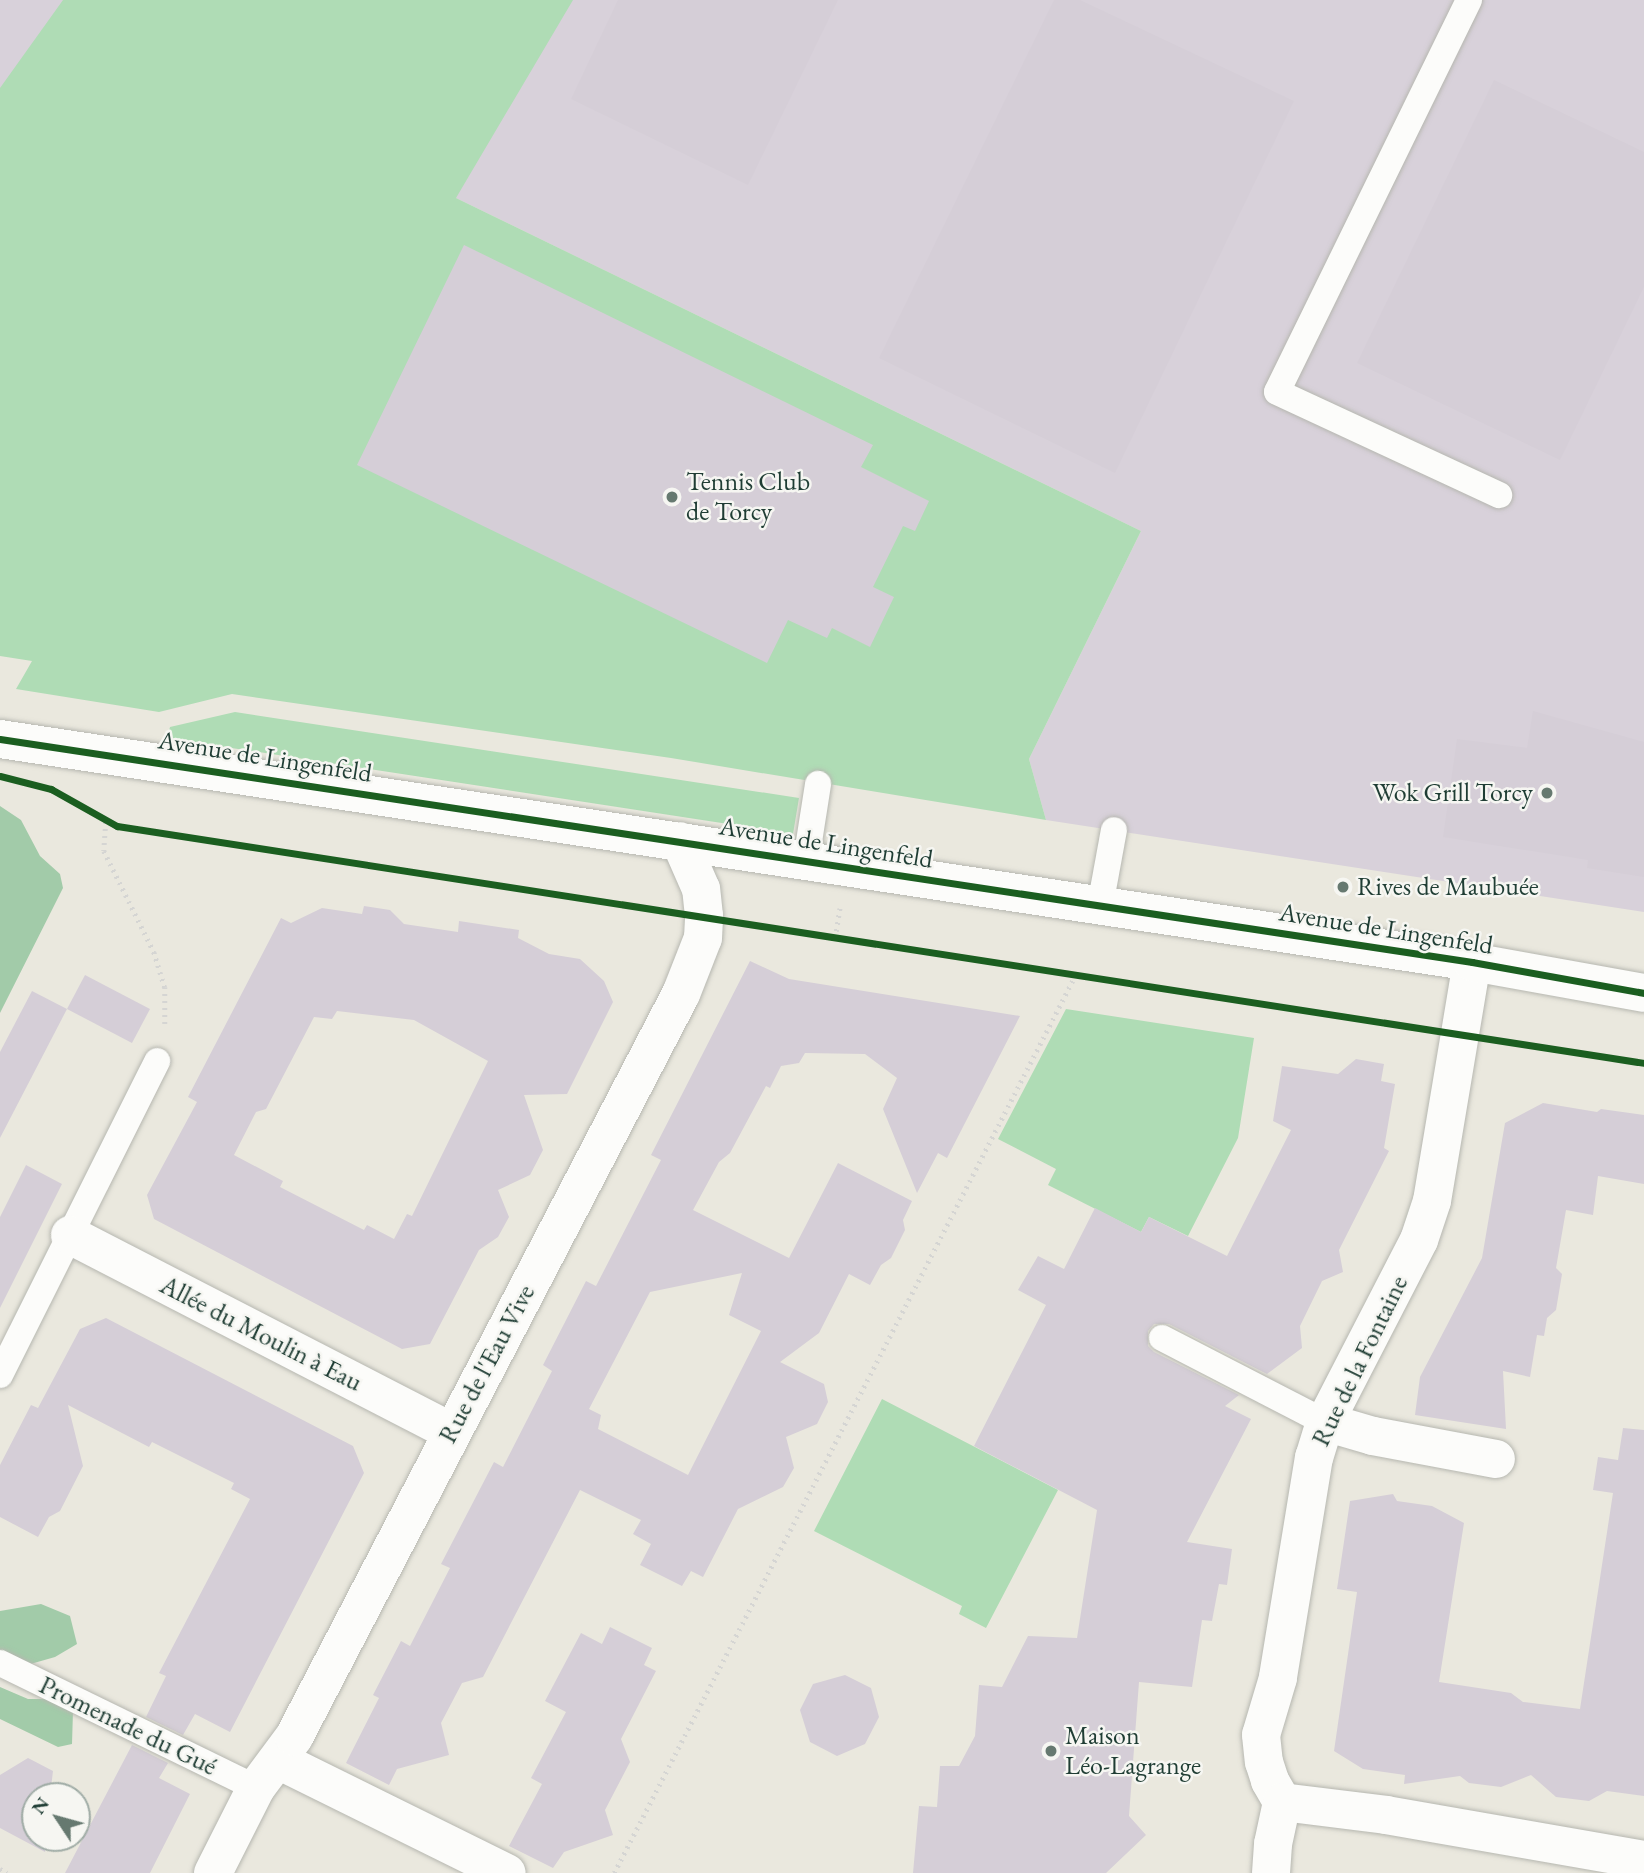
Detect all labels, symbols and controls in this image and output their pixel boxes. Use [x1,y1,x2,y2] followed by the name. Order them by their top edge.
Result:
[686,466,810,528] place label: Tennis Club de Torcy
[664,489,680,505] marker: Tennis Club de Torcy
[156,725,374,789] street label: Avenue de Lingenfeld
[1373,777,1533,809] place label: Wok Grill Torcy
[1539,785,1555,801] marker: Wok Grill Torcy
[717,811,935,875] street label: Avenue de Lingenfeld
[1357,871,1539,903] place label: Rives de Maubuée
[1335,879,1351,895] marker: Rives de Maubuée
[1277,897,1495,961] street label: Avenue de Lingenfeld
[155,1270,367,1398] street label: Allée du Moulin à Eau
[1305,1271,1415,1451] street label: Rue de la Fontaine
[432,1279,542,1449] street label: Rue de l'Eau Vive
[34,1670,222,1782] street label: Promenade du Gué
[1065,1720,1201,1782] place label: Maison Léo-Lagrange
[1043,1743,1059,1759] marker: Maison Léo-Lagrange
[21,1782,91,1852] north arrow
[26,1792,55,1819] text: N

